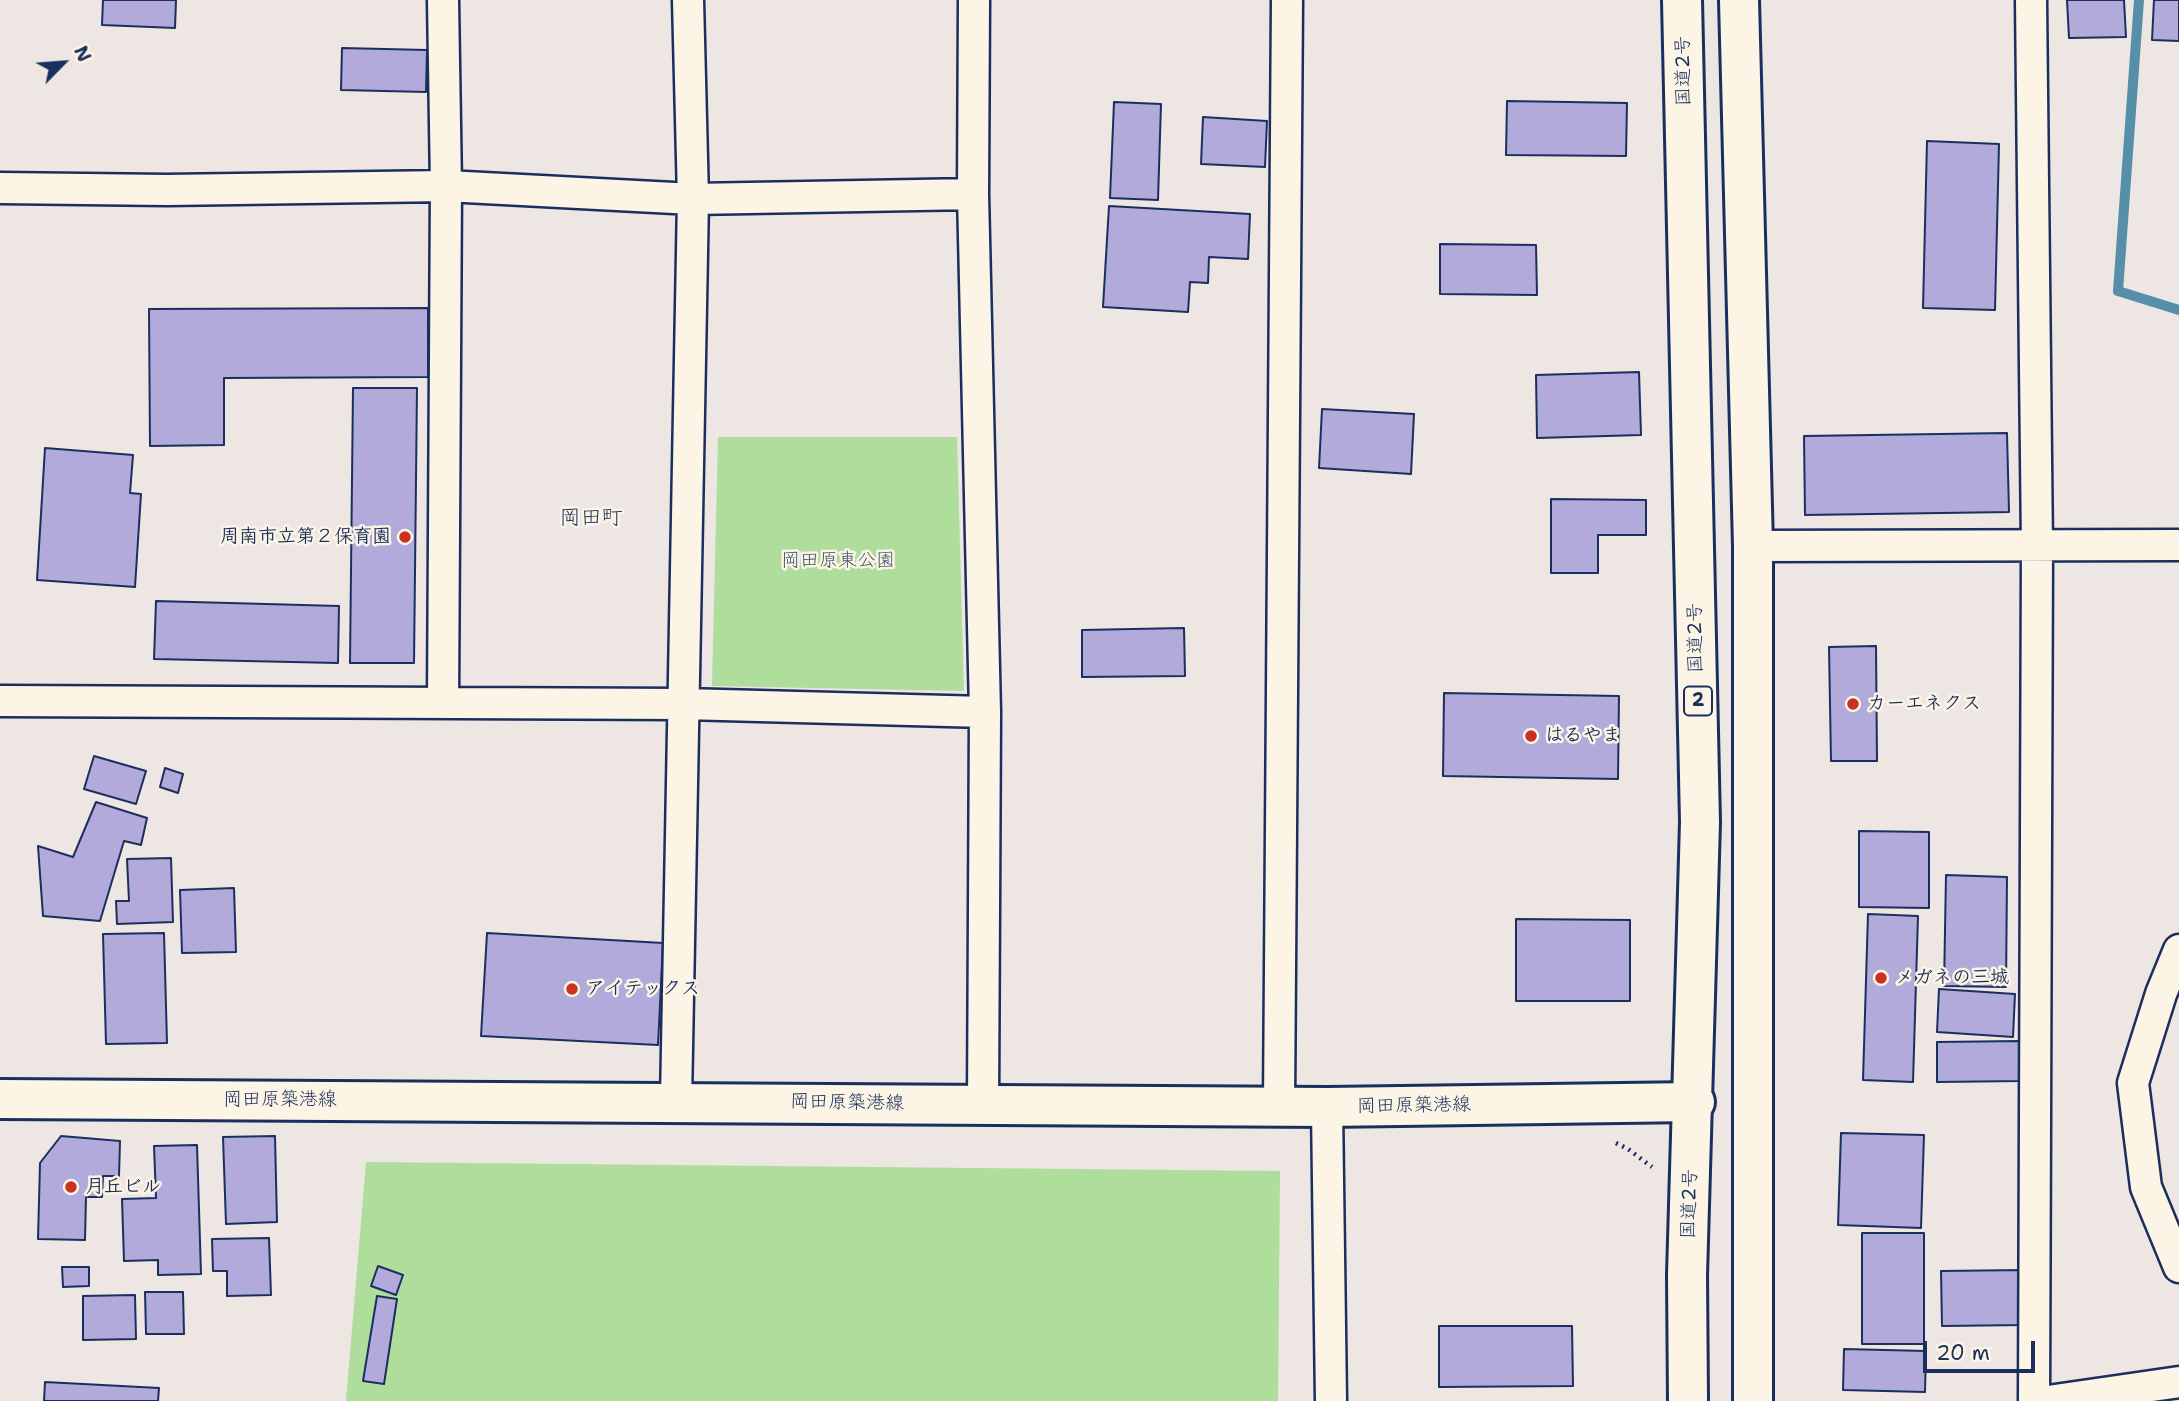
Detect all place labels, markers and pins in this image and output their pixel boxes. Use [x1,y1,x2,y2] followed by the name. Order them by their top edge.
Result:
[220,526,391,548] place label: 周南市立第２保育園
[397,529,413,545] marker: 周南市立第２保育園
[1867,693,1981,715] place label: カーエネクス
[1845,696,1861,712] marker: カーエネクス
[1545,725,1621,747] place label: はるやま
[1523,728,1539,744] marker: はるやま
[1895,967,2009,989] place label: メガネの三城
[1873,970,1889,986] marker: メガネの三城
[586,978,700,1000] place label: アイテックス
[564,981,580,997] marker: アイテックス
[85,1176,161,1198] place label: 月丘ビル
[63,1179,79,1195] marker: 月丘ビル

